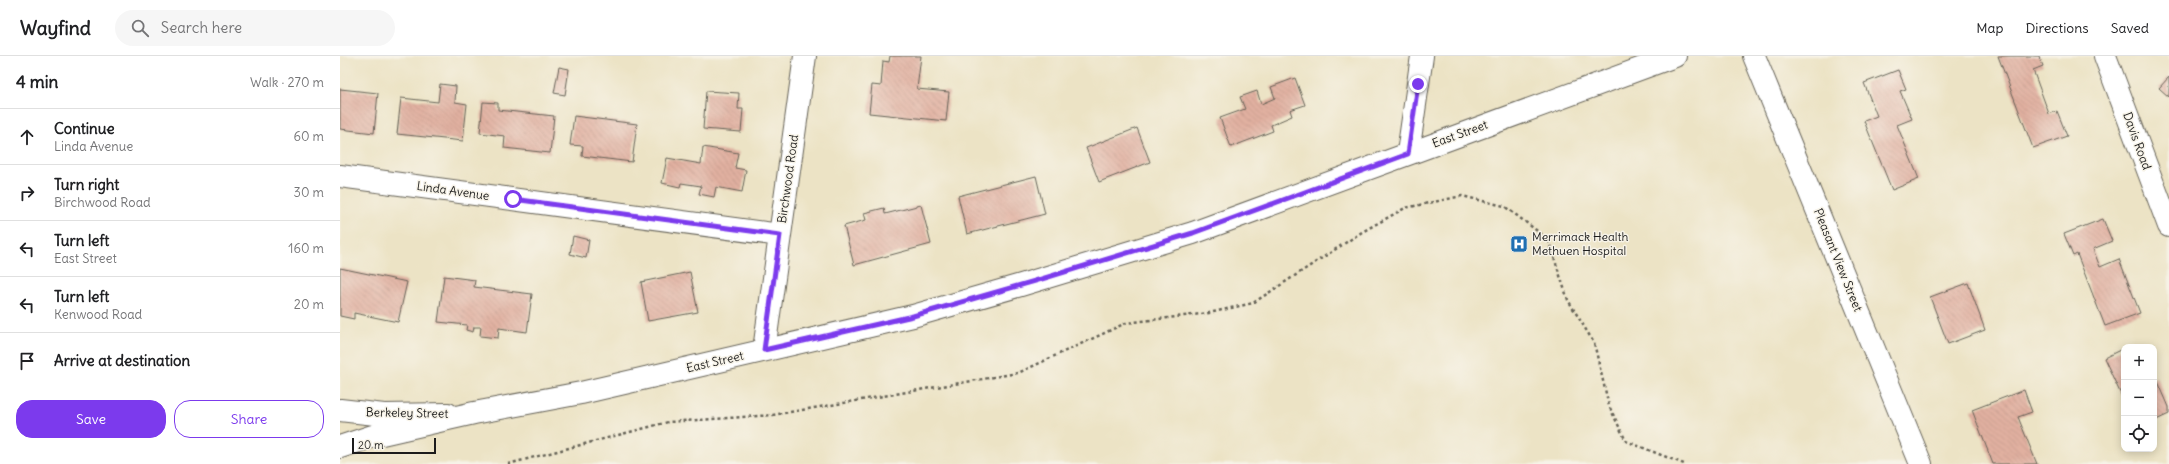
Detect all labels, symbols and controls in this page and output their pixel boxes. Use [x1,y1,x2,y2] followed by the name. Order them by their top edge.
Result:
[115,10,395,46] search box
[20,16,91,40] text: Wayfind
[129,17,151,39] icon: search
[161,18,242,37] text: Search here
[1976,19,2003,37] text: Map
[2025,19,2089,37] text: Directions
[2111,19,2149,37] text: Saved
[16,71,58,93] text: 4 min
[250,74,324,91] text: Walk · 270 m
[1409,75,1427,93] route end
[2120,110,2155,172] street label: Davis Road
[1430,117,1490,151] street label: East Street
[54,119,115,138] text: Continue
[16,126,38,148] icon: ahead
[293,128,324,145] text: 60 m
[774,134,801,224] street label: Birchwood Road
[54,138,133,155] text: Linda Avenue
[54,175,119,194] text: Turn right
[416,178,490,203] street label: Linda Avenue
[16,182,38,204] icon: right
[294,184,324,201] text: 30 m
[504,190,522,208] route start
[54,194,151,211] text: Birchwood Road
[1811,206,1866,314] street label: Pleasant View Street
[1532,229,1629,258] place label: Merrimack Health Methuen Hospital
[54,231,109,250] text: Turn left
[1509,234,1529,254] hospital icon: Merrimack Health Methuen Hospital
[16,238,38,260] icon: left
[288,240,324,257] text: 160 m
[54,250,117,267] text: East Street
[54,287,109,306] text: Turn left
[16,294,38,316] icon: left
[294,296,324,313] text: 20 m
[54,306,142,323] text: Kenwood Road
[2121,344,2157,452] map controls
[2121,344,2157,380] button: +
[685,348,745,375] street label: East Street
[16,350,38,372] icon: arrive
[54,351,190,370] text: Arrive at destination
[2121,380,2157,416] button: −
[16,400,166,438] button: Save
[174,400,324,438] button: Share
[366,404,448,421] street label: Berkeley Street
[2121,416,2157,452] button: locate
[352,436,436,455] scale bar
[358,438,384,452] text: 20 m

